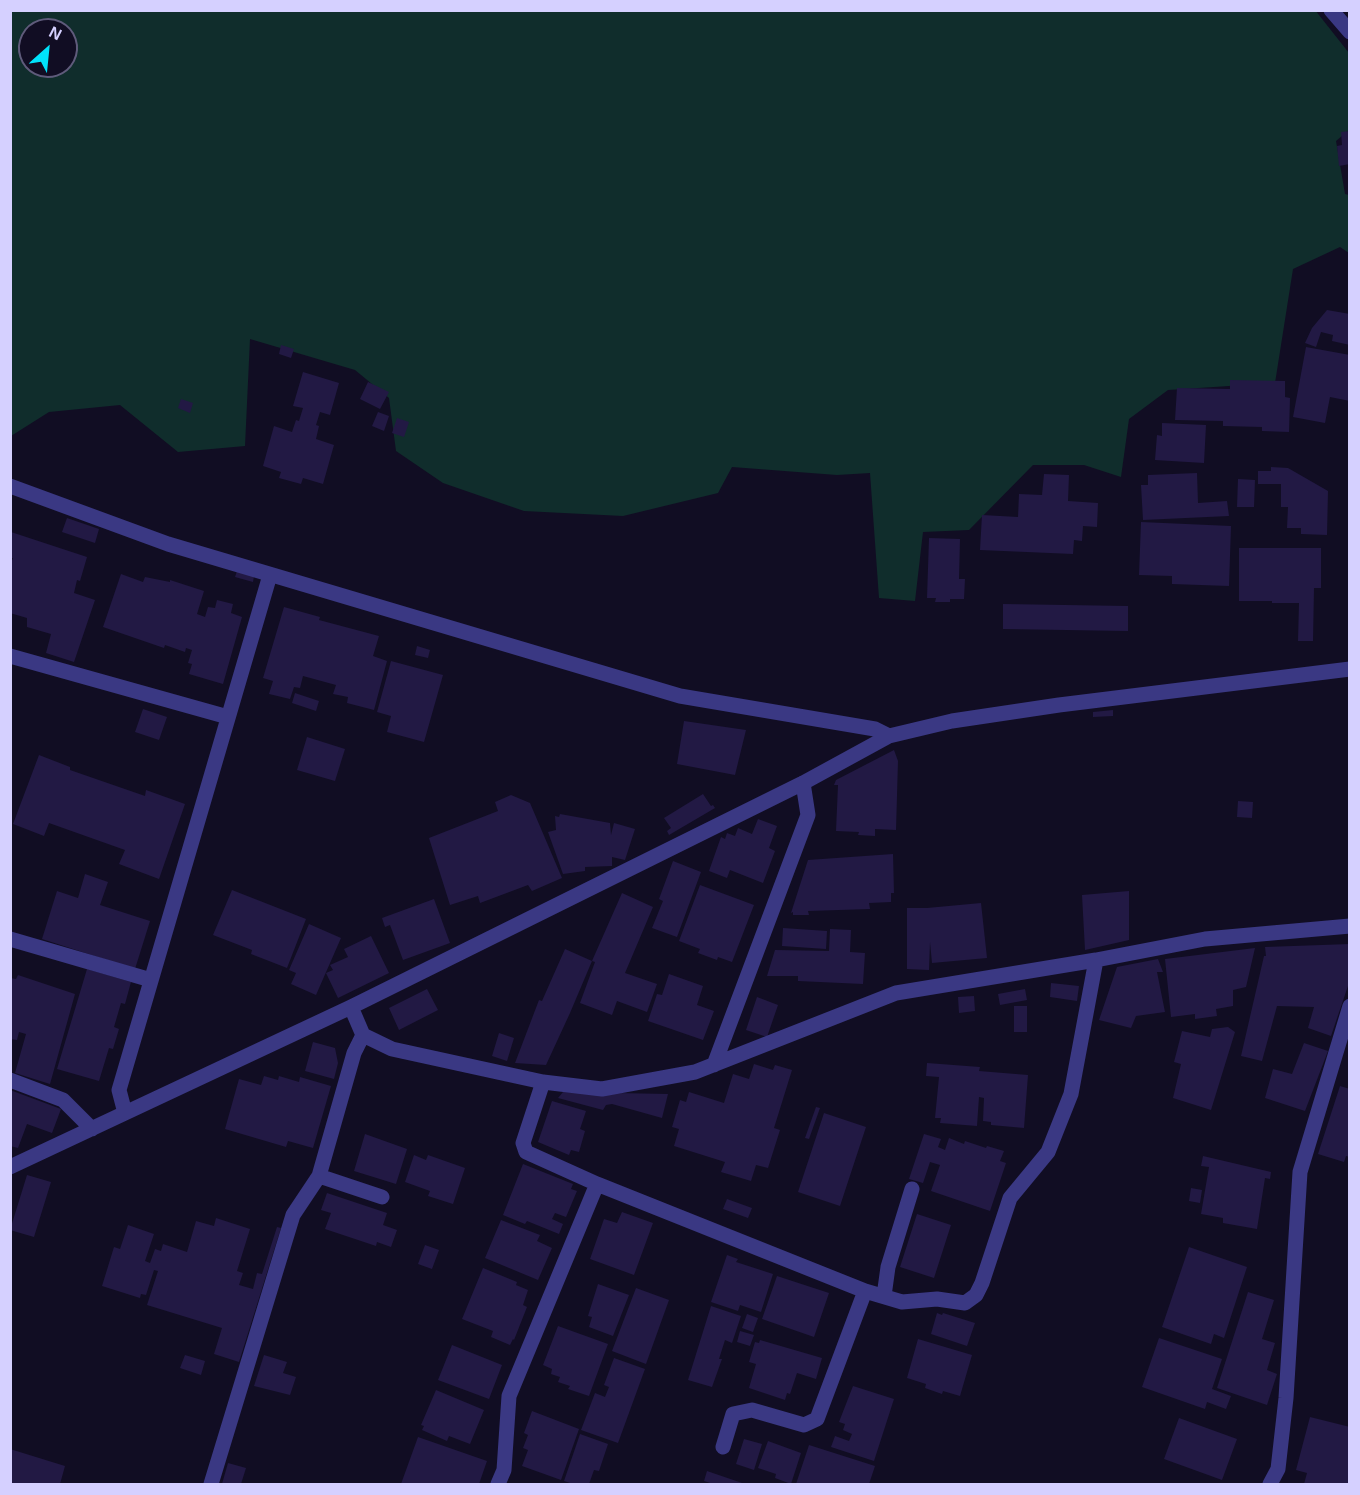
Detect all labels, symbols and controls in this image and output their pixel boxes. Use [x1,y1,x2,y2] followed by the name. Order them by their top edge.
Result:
[18,18,78,78] north arrow
[46,23,65,43] text: N

